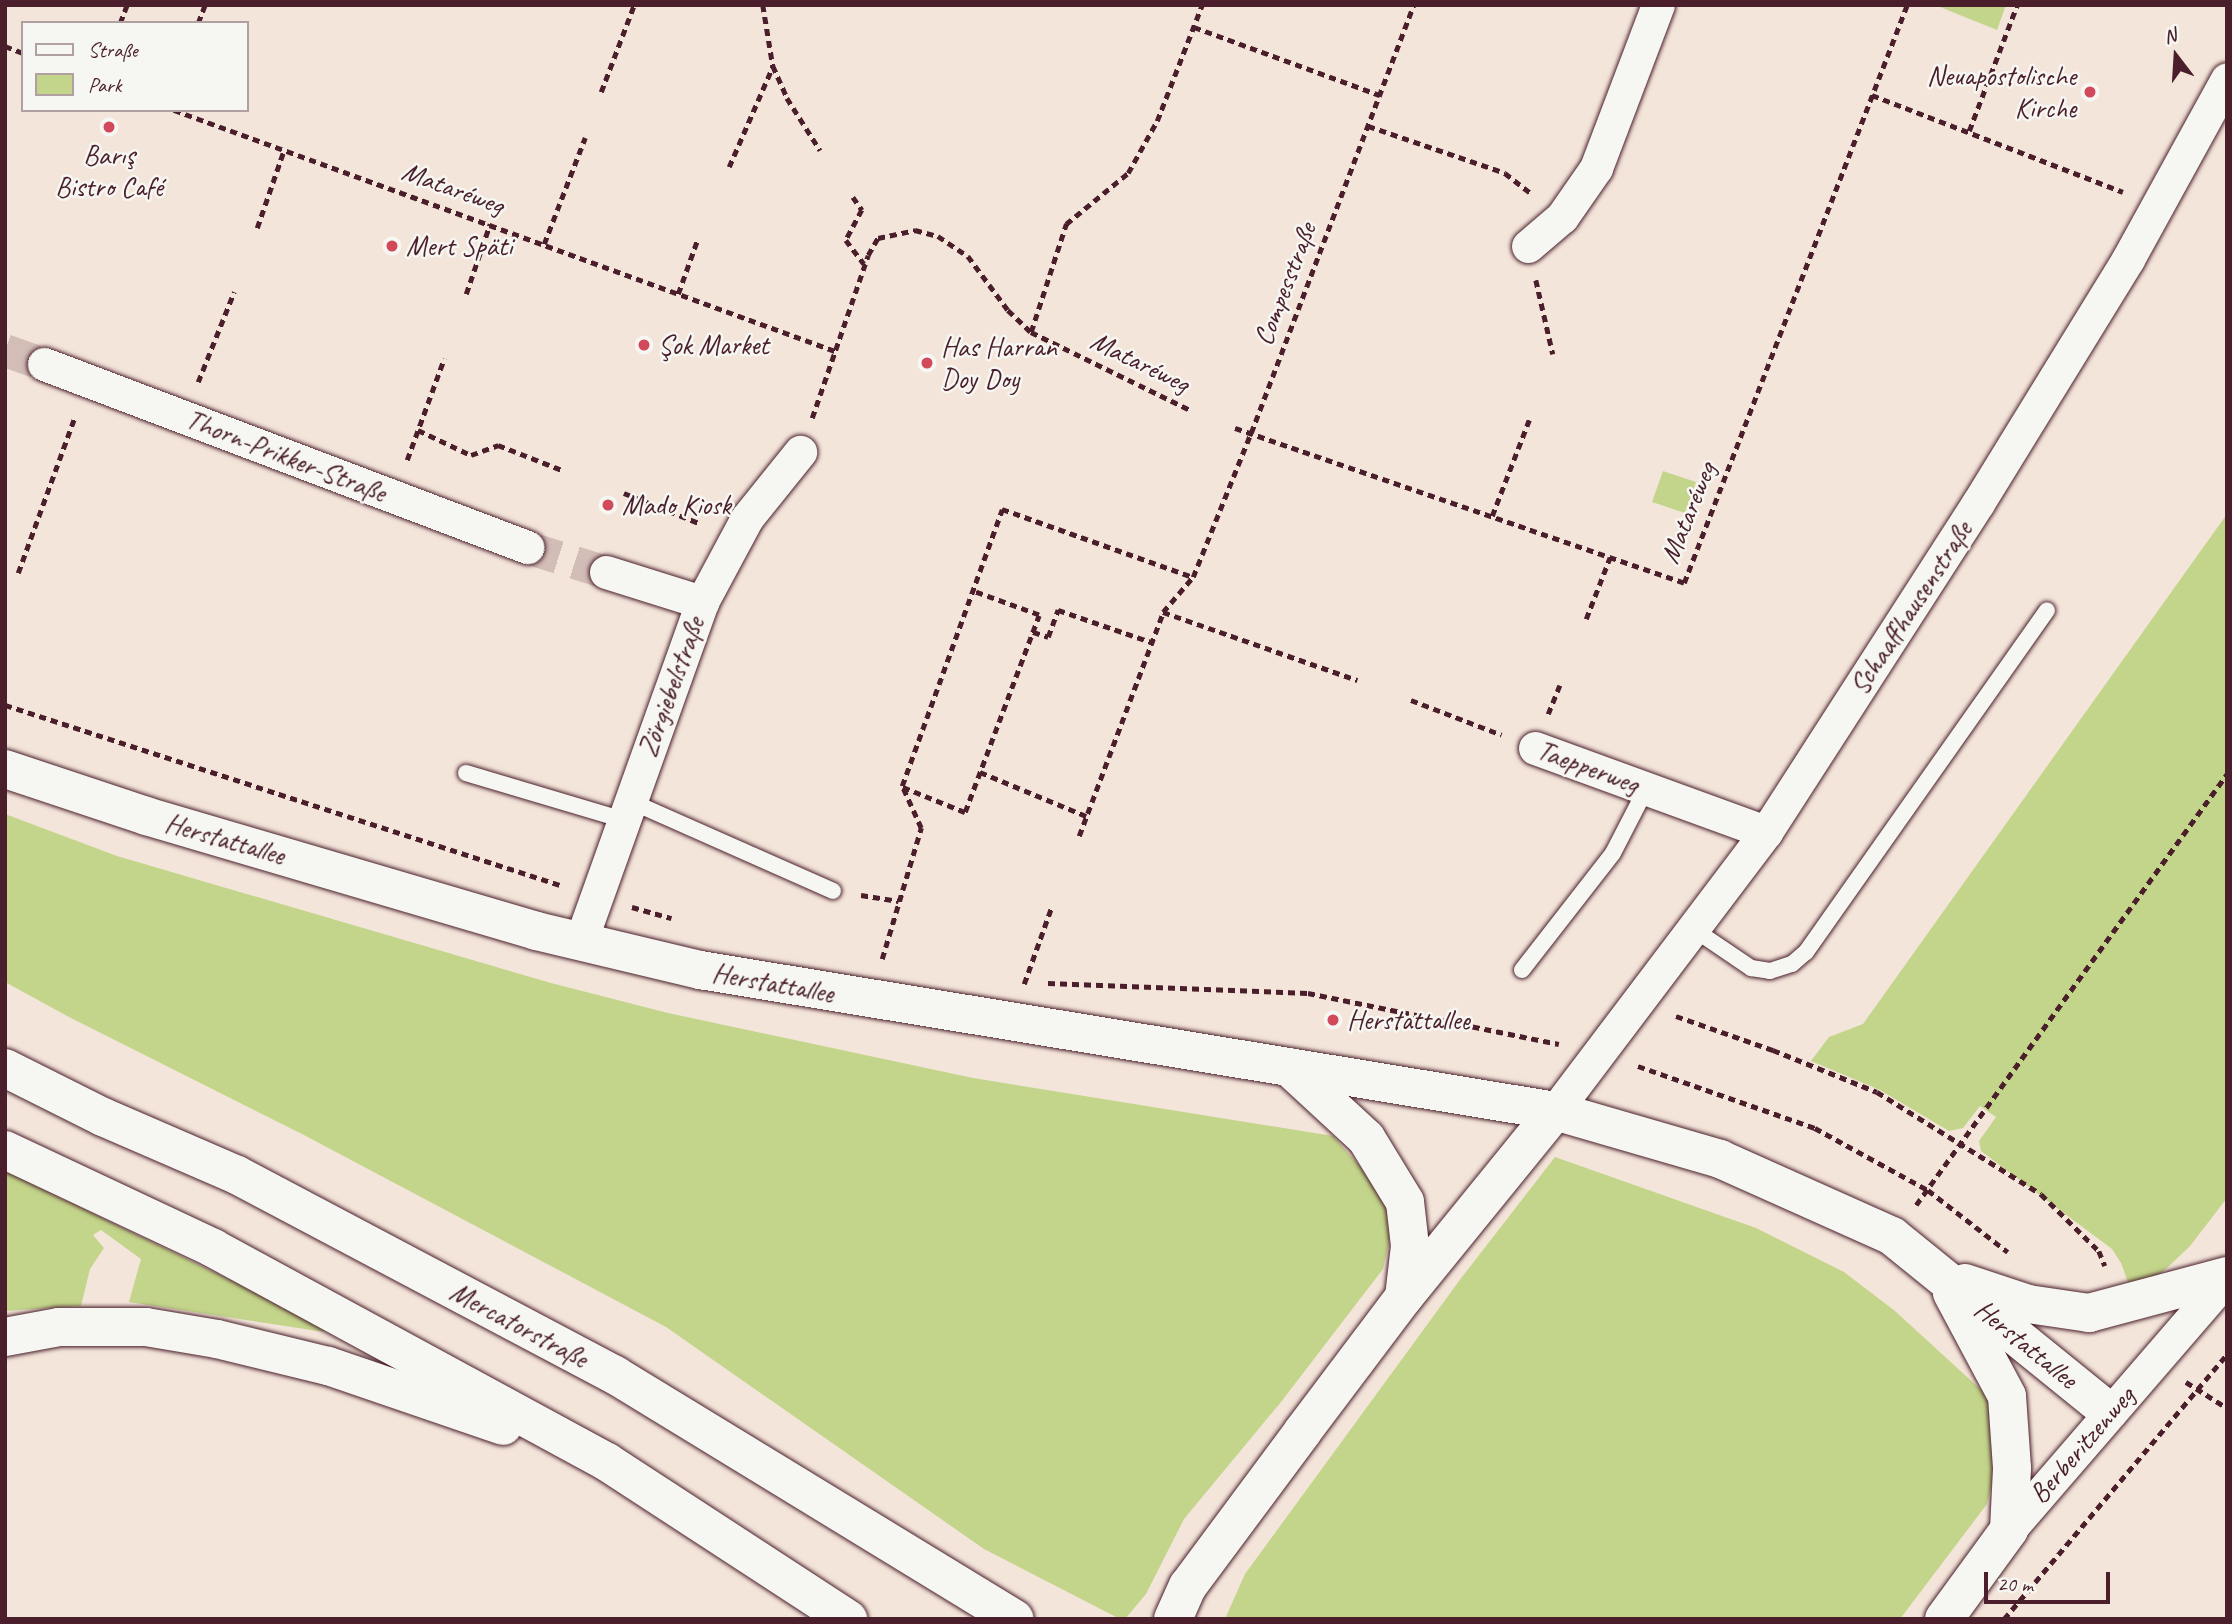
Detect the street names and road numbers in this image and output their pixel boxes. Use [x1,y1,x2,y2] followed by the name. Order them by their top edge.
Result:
[398,154,508,222] street label: Mataréweg
[1246,218,1324,350] street label: Compesstraße
[1085,324,1195,400] street label: Mataréweg
[181,402,391,510] street label: Thorn-Prikker-Straße
[1653,458,1723,568] street label: Mataréweg
[1843,515,1979,701] street label: Schaaffhausenstraße
[630,613,712,761] street label: Zörgiebelstraße
[1533,733,1643,801] street label: Taepperweg
[161,806,289,872] street label: Herstattallee
[710,956,836,1010] street label: Herstattallee
[445,1275,593,1375] street label: Mercatorstraße
[1968,1292,2084,1396] street label: Herstattallee
[2022,1380,2142,1510] street label: Berberitzenweg

